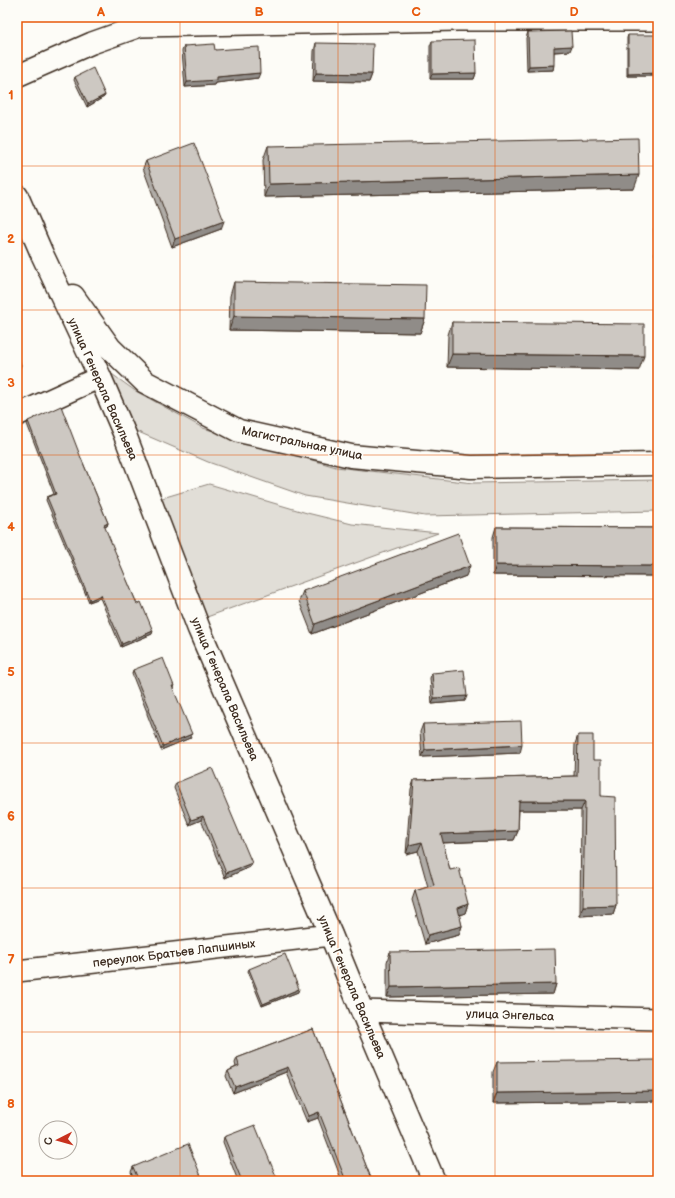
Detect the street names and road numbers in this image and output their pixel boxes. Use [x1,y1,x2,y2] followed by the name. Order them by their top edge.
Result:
[64,316,141,463] street label: улица Генерала Васильева
[240,423,364,464] street label: Магистральная улица
[187,615,262,763] street label: улица Генерала Васильева
[314,913,389,1061] street label: улица Генерала Васильева
[92,936,257,971] street label: переулок Братьев Лапшиных
[465,1006,554,1025] street label: улица Энгельса

